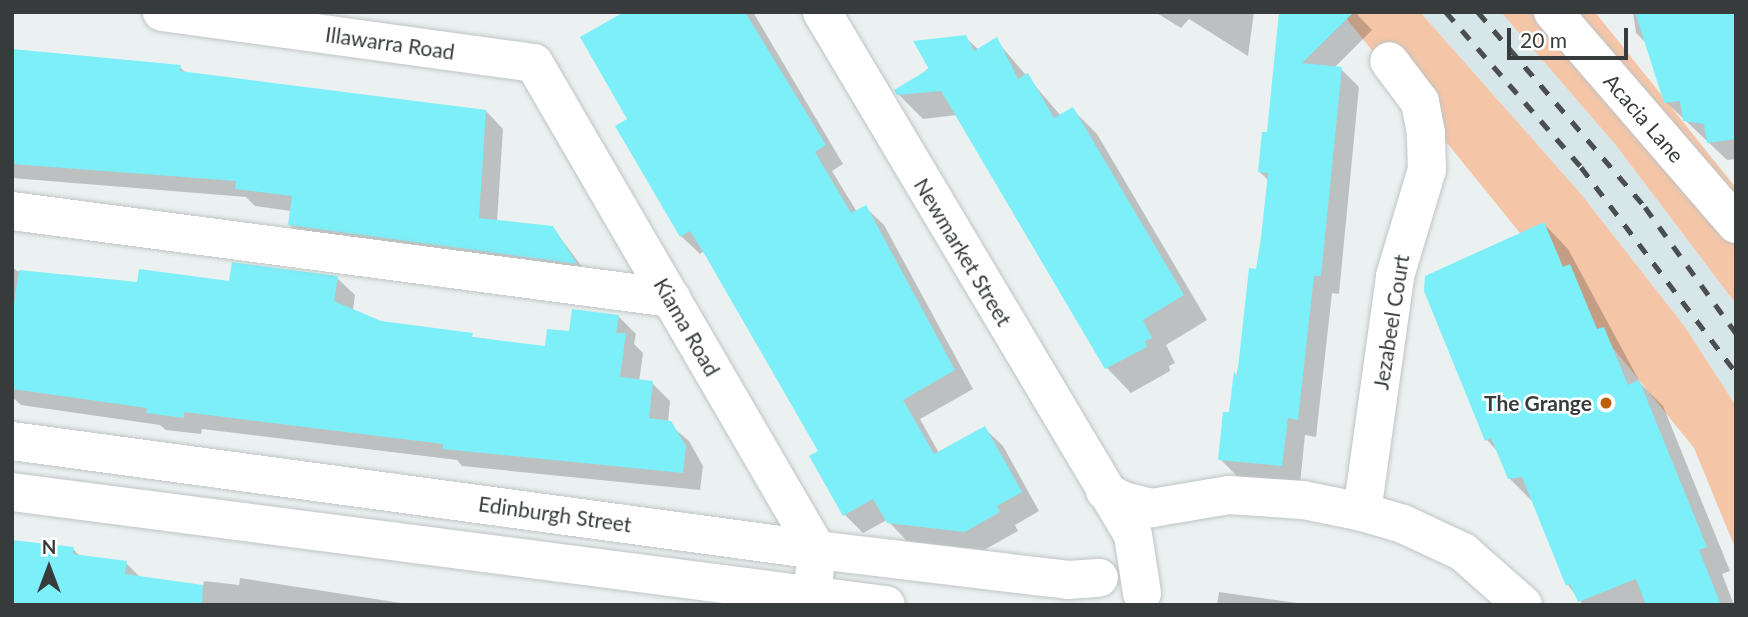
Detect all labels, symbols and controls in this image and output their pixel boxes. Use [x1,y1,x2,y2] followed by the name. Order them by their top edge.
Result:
[1510,14,1631,58] scale bar
[324,21,456,65] street label: Illawarra Road
[1520,27,1567,52] text: 20 m
[1599,68,1689,168] street label: Acacia Lane
[909,174,1017,330] street label: Newmarket Street
[1368,253,1414,391] street label: Jezabeel Court
[649,273,725,381] street label: Kiama Road
[1484,390,1592,416] place label: The Grange
[1598,395,1614,411] marker: The Grange
[477,491,633,537] street label: Edinburgh Street
[14,533,84,603] north arrow
[42,535,56,558] text: N

